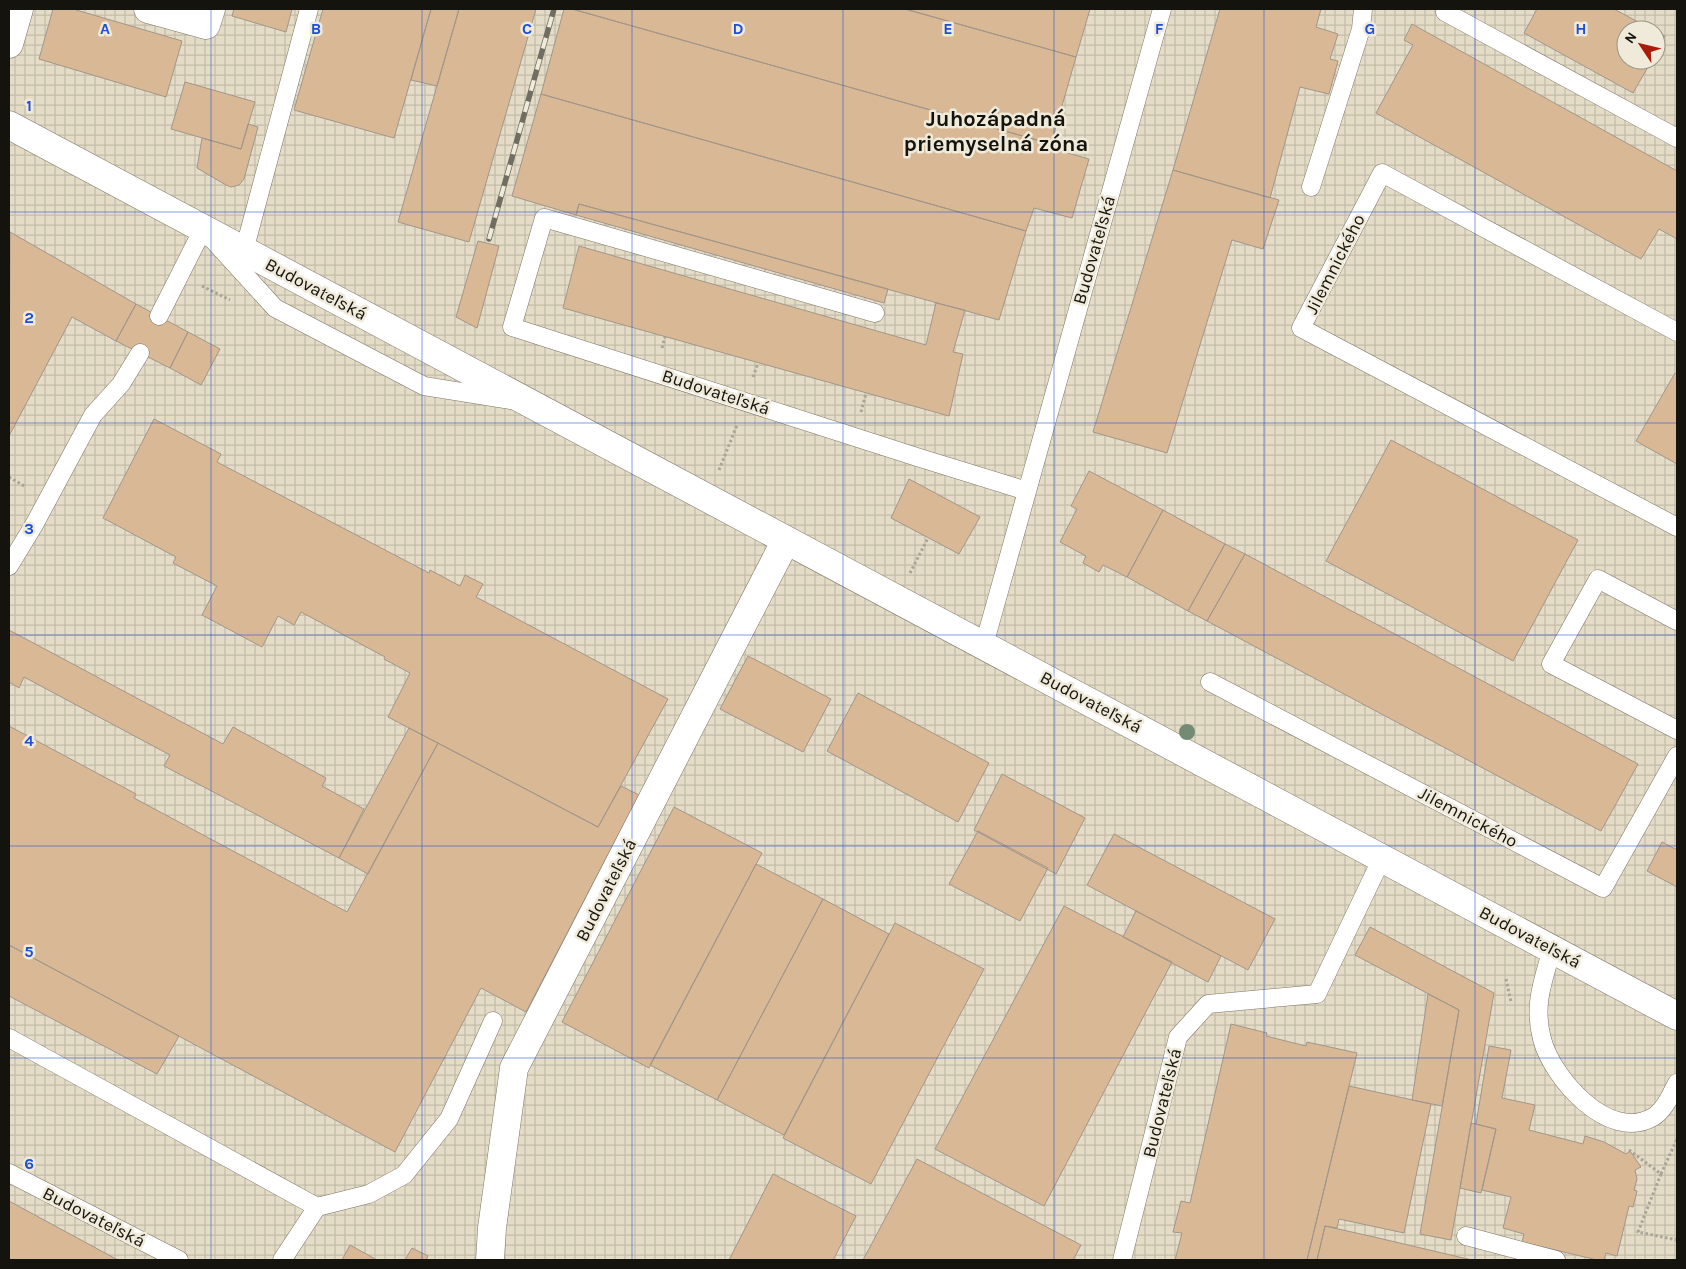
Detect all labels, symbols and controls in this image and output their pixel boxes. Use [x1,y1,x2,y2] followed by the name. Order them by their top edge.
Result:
[100,19,110,38] text: A
[311,19,321,38] text: B
[522,19,532,38] text: C
[733,19,744,38] text: D
[943,19,953,38] text: E
[1155,19,1164,38] text: F
[1365,19,1375,38] text: G
[1575,19,1587,38] text: H
[1616,20,1666,70] north arrow
[1621,29,1641,47] text: N
[26,96,32,115] text: 1
[904,106,1088,157] district label: Juhozápadná priemyselná zóna
[1068,193,1120,307] street label: Budovateľská
[1300,210,1370,318] street label: Jilemnického
[261,253,371,325] street label: Budovateľská
[24,308,34,327] text: 2
[659,364,773,420] street label: Budovateľská
[24,519,34,538] text: 3
[1036,666,1146,738] street label: Budovateľská
[24,731,34,750] text: 4
[1415,782,1521,852] street label: Jilemnického
[571,835,641,945] street label: Budovateľská
[1475,901,1585,973] street label: Budovateľská
[24,942,34,961] text: 5
[1138,1046,1186,1160] street label: Budovateľská
[24,1154,34,1173] text: 6
[39,1182,149,1252] street label: Budovateľská

